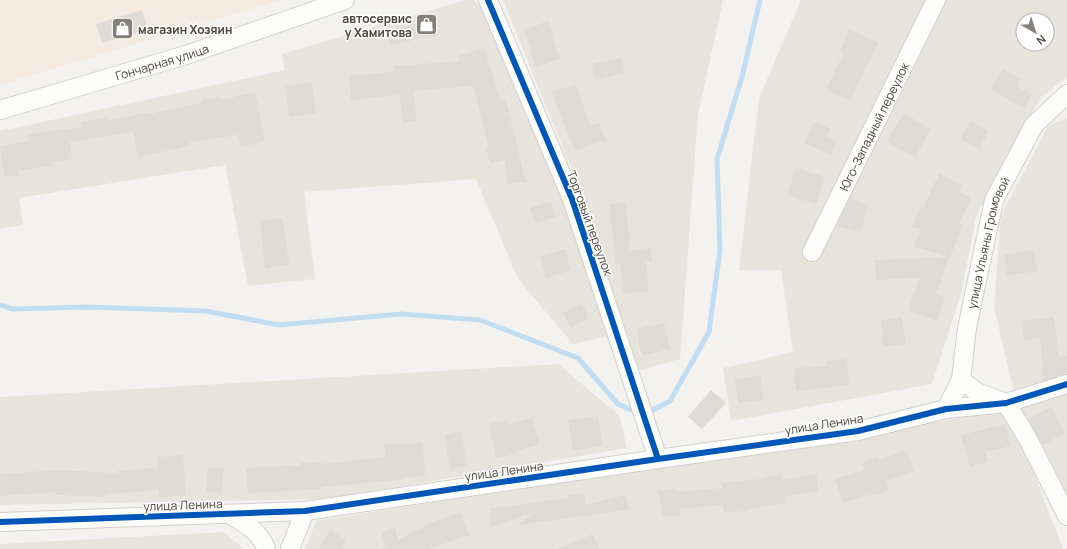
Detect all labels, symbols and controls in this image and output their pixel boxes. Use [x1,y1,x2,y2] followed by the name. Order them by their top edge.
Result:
[342,10,412,41] place label: автосервис у Хамитова
[414,12,440,38] shop icon: автосервис у Хамитова
[1015,12,1055,52] north arrow
[109,16,135,42] shop icon: магазин Хозяин
[138,21,232,38] place label: магазин Хозяин
[1034,32,1049,49] text: N
[113,39,211,84] street label: Гончарная улица
[835,58,913,194] street label: Юго-Западный переулок
[563,168,617,279] street label: Торговый переулок
[963,174,1013,310] street label: улица Ульяны Громовой
[783,409,865,439] street label: улица Ленина
[464,457,544,485] street label: улица Ленина
[143,495,223,515] street label: улица Ленина

